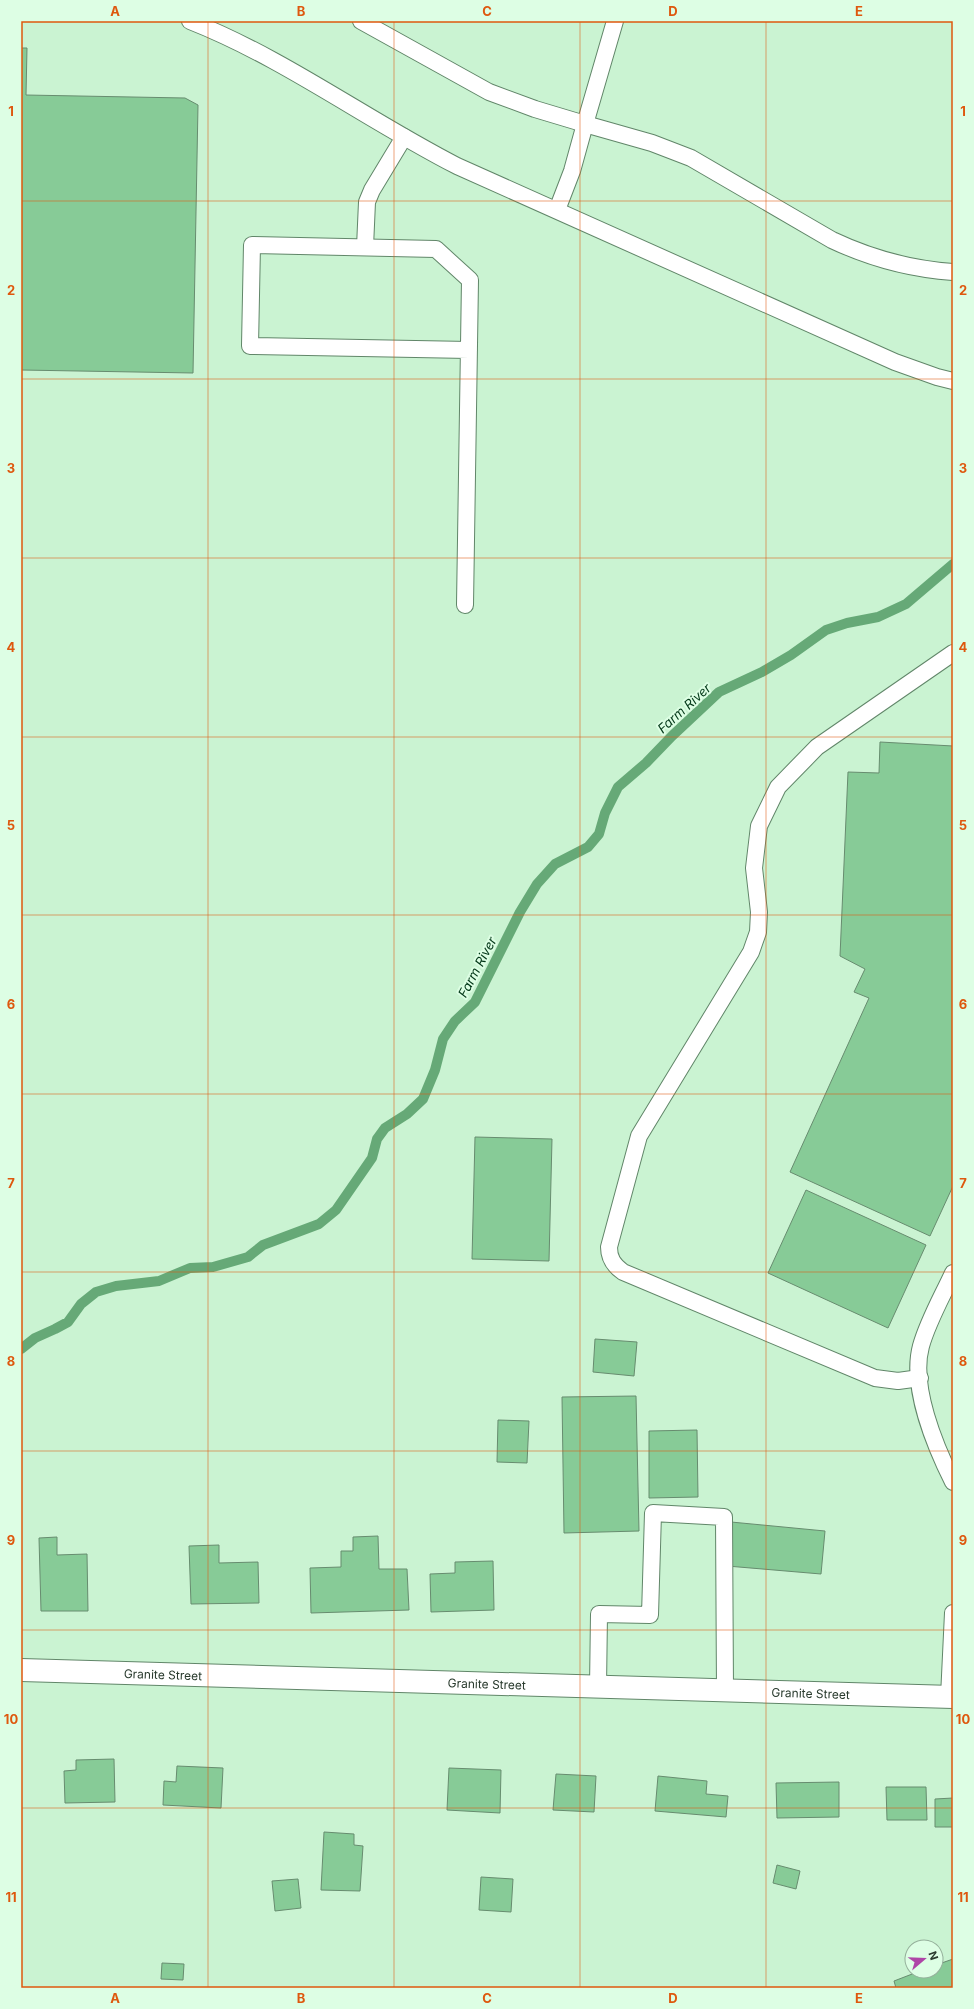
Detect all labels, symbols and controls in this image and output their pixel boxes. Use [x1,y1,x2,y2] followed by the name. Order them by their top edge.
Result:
[110,3,120,19] text: A
[297,3,306,19] text: B
[482,3,492,19] text: C
[668,3,678,19] text: D
[855,3,863,19] text: E
[8,103,14,119] text: 1
[960,103,966,119] text: 1
[7,282,15,298] text: 2
[959,282,967,298] text: 2
[7,460,15,476] text: 3
[959,460,967,476] text: 3
[7,639,16,655] text: 4
[959,639,968,655] text: 4
[654,679,715,736] water label: Farm River
[7,817,15,833] text: 5
[959,817,967,833] text: 5
[454,933,500,1000] water label: Farm River
[7,996,15,1012] text: 6
[959,996,967,1012] text: 6
[7,1175,15,1191] text: 7
[959,1175,967,1191] text: 7
[7,1353,15,1369] text: 8
[959,1353,967,1369] text: 8
[7,1532,15,1548] text: 9
[959,1532,967,1548] text: 9
[124,1665,202,1683] street label: Granite Street
[447,1675,526,1692] street label: Granite Street
[771,1684,850,1702] street label: Granite Street
[4,1711,18,1727] text: 10
[956,1711,970,1727] text: 10
[5,1889,17,1905] text: 11
[957,1889,969,1905] text: 11
[904,1939,944,1979] north arrow
[925,1949,941,1962] text: N
[110,1990,120,2006] text: A
[297,1990,306,2006] text: B
[482,1990,492,2006] text: C
[668,1990,678,2006] text: D
[855,1990,863,2006] text: E

